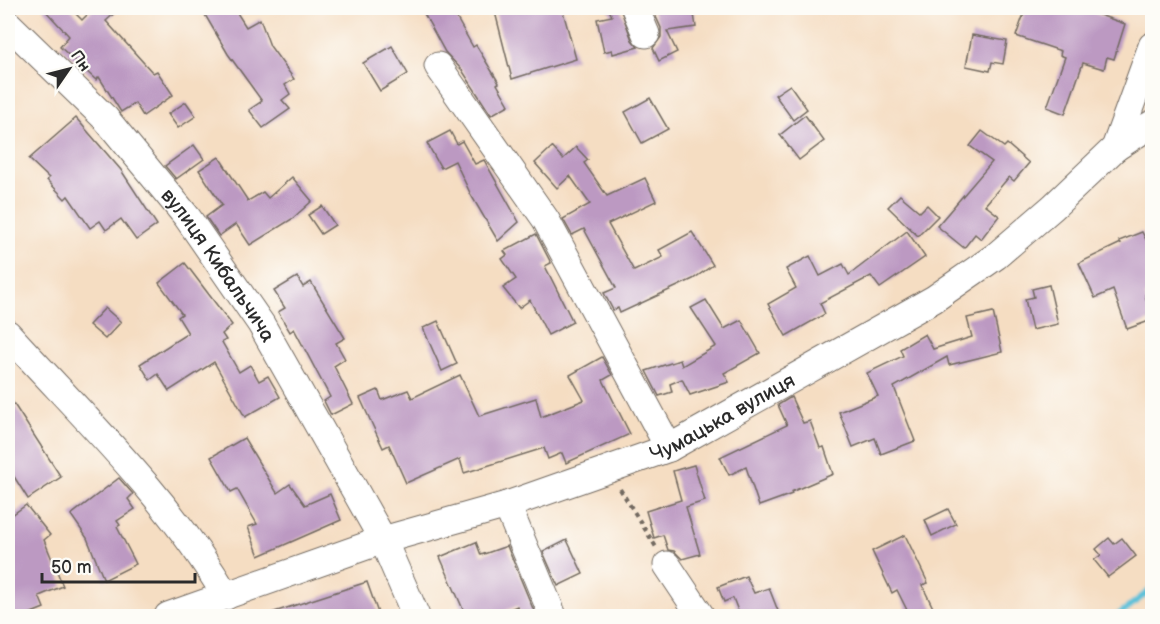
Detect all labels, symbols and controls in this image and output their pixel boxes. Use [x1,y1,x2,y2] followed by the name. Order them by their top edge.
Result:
[39,39,99,99] north arrow
[66,47,94,75] text: Пн
[155,184,280,347] street label: вулиця Кибальчича
[647,369,799,467] street label: Чумацька вулиця
[42,546,195,584] scale bar
[51,557,92,578] text: 50 m

